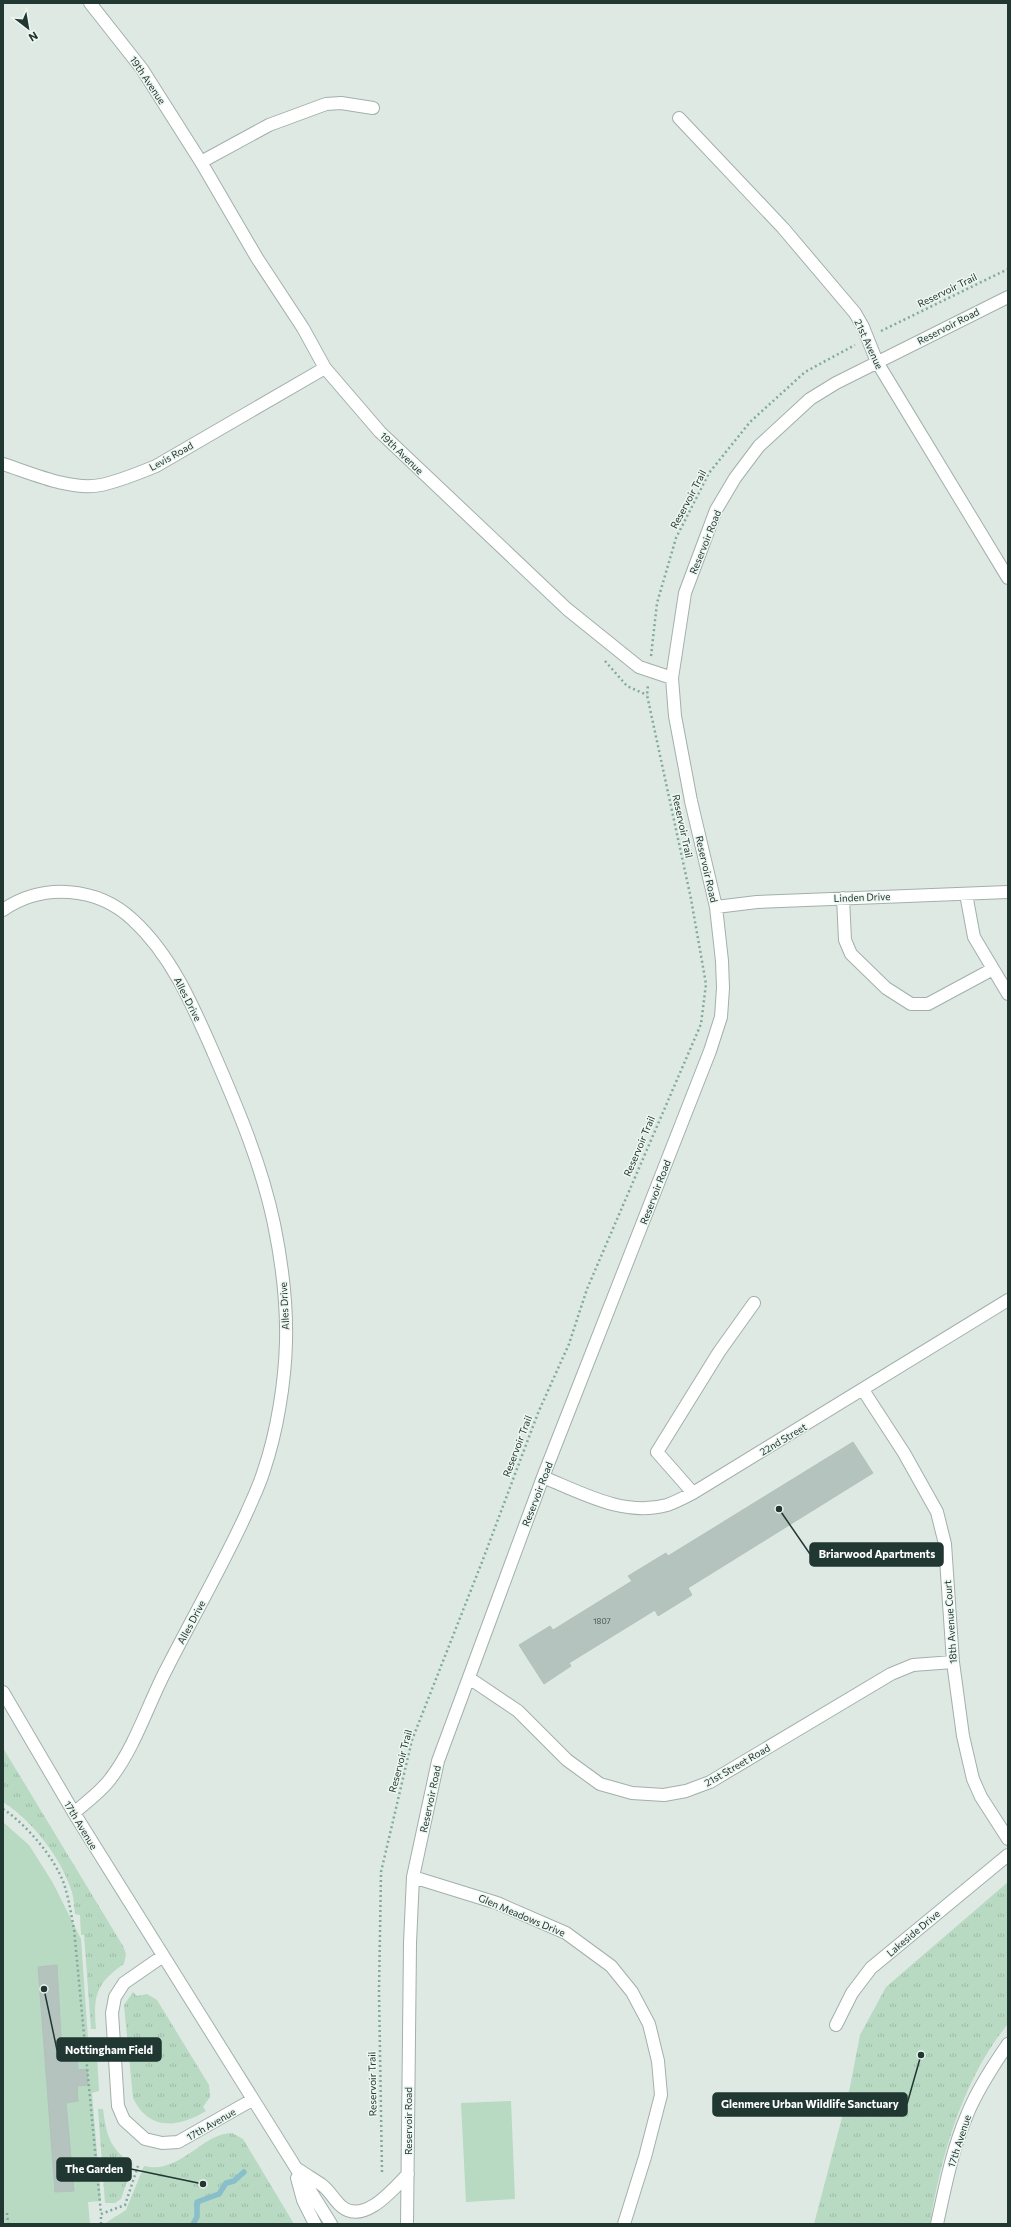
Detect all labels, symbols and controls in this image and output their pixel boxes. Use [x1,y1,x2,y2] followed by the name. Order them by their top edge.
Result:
[8,8,48,48] north arrow
[27,29,40,45] text: N
[128,54,168,106] street label: 19th Avenue
[915,270,979,310] street label: Reservoir Trail
[915,305,981,347] street label: Reservoir Road
[852,317,886,371] street label: 21st Avenue
[378,429,426,477] street label: 19th Avenue
[147,439,195,473] street label: Levis Road
[668,468,708,530] street label: Reservoir Trail
[687,508,723,576] street label: Reservoir Road
[670,793,696,859] street label: Reservoir Trail
[693,834,721,904] street label: Reservoir Road
[833,890,891,904] street label: Linden Drive
[172,975,204,1023] street label: Alles Drive
[621,1114,657,1178] street label: Reservoir Trail
[637,1158,673,1226] street label: Reservoir Road
[277,1282,291,1330] street label: Alles Drive
[500,1414,534,1478] street label: Reservoir Trail
[757,1420,809,1458] street label: 22nd Street
[519,1460,555,1528] street label: Reservoir Road
[810,1543,943,1566] callout: Briarwood Apartments
[819,1547,935,1560] text: Briarwood Apartments
[941,1580,959,1664] street label: 18th Avenue Court
[174,1598,208,1646] street label: Alles Drive
[593,1616,611,1626] house number: 1807
[386,1728,414,1794] street label: Reservoir Trail
[702,1741,772,1789] street label: 21st Street Road
[417,1764,443,1834] street label: Reservoir Road
[62,1798,100,1852] street label: 17th Avenue
[477,1891,567,1939] street label: Glen Meadows Drive
[884,1907,942,1959] street label: Lakeside Drive
[57,2038,161,2061] callout: Nottingham Field
[65,2043,153,2056] text: Nottingham Field
[365,2052,379,2116] street label: Reservoir Trail
[402,2087,414,2155] street label: Reservoir Road
[713,2093,907,2116] callout: Glenmere Urban Wildlife Sanctuary
[721,2097,899,2110] text: Glenmere Urban Wildlife Sanctuary
[184,2105,238,2143] street label: 17th Avenue
[945,2113,973,2169] street label: 17th Avenue
[57,2158,131,2181] callout: The Garden
[65,2162,123,2175] text: The Garden

